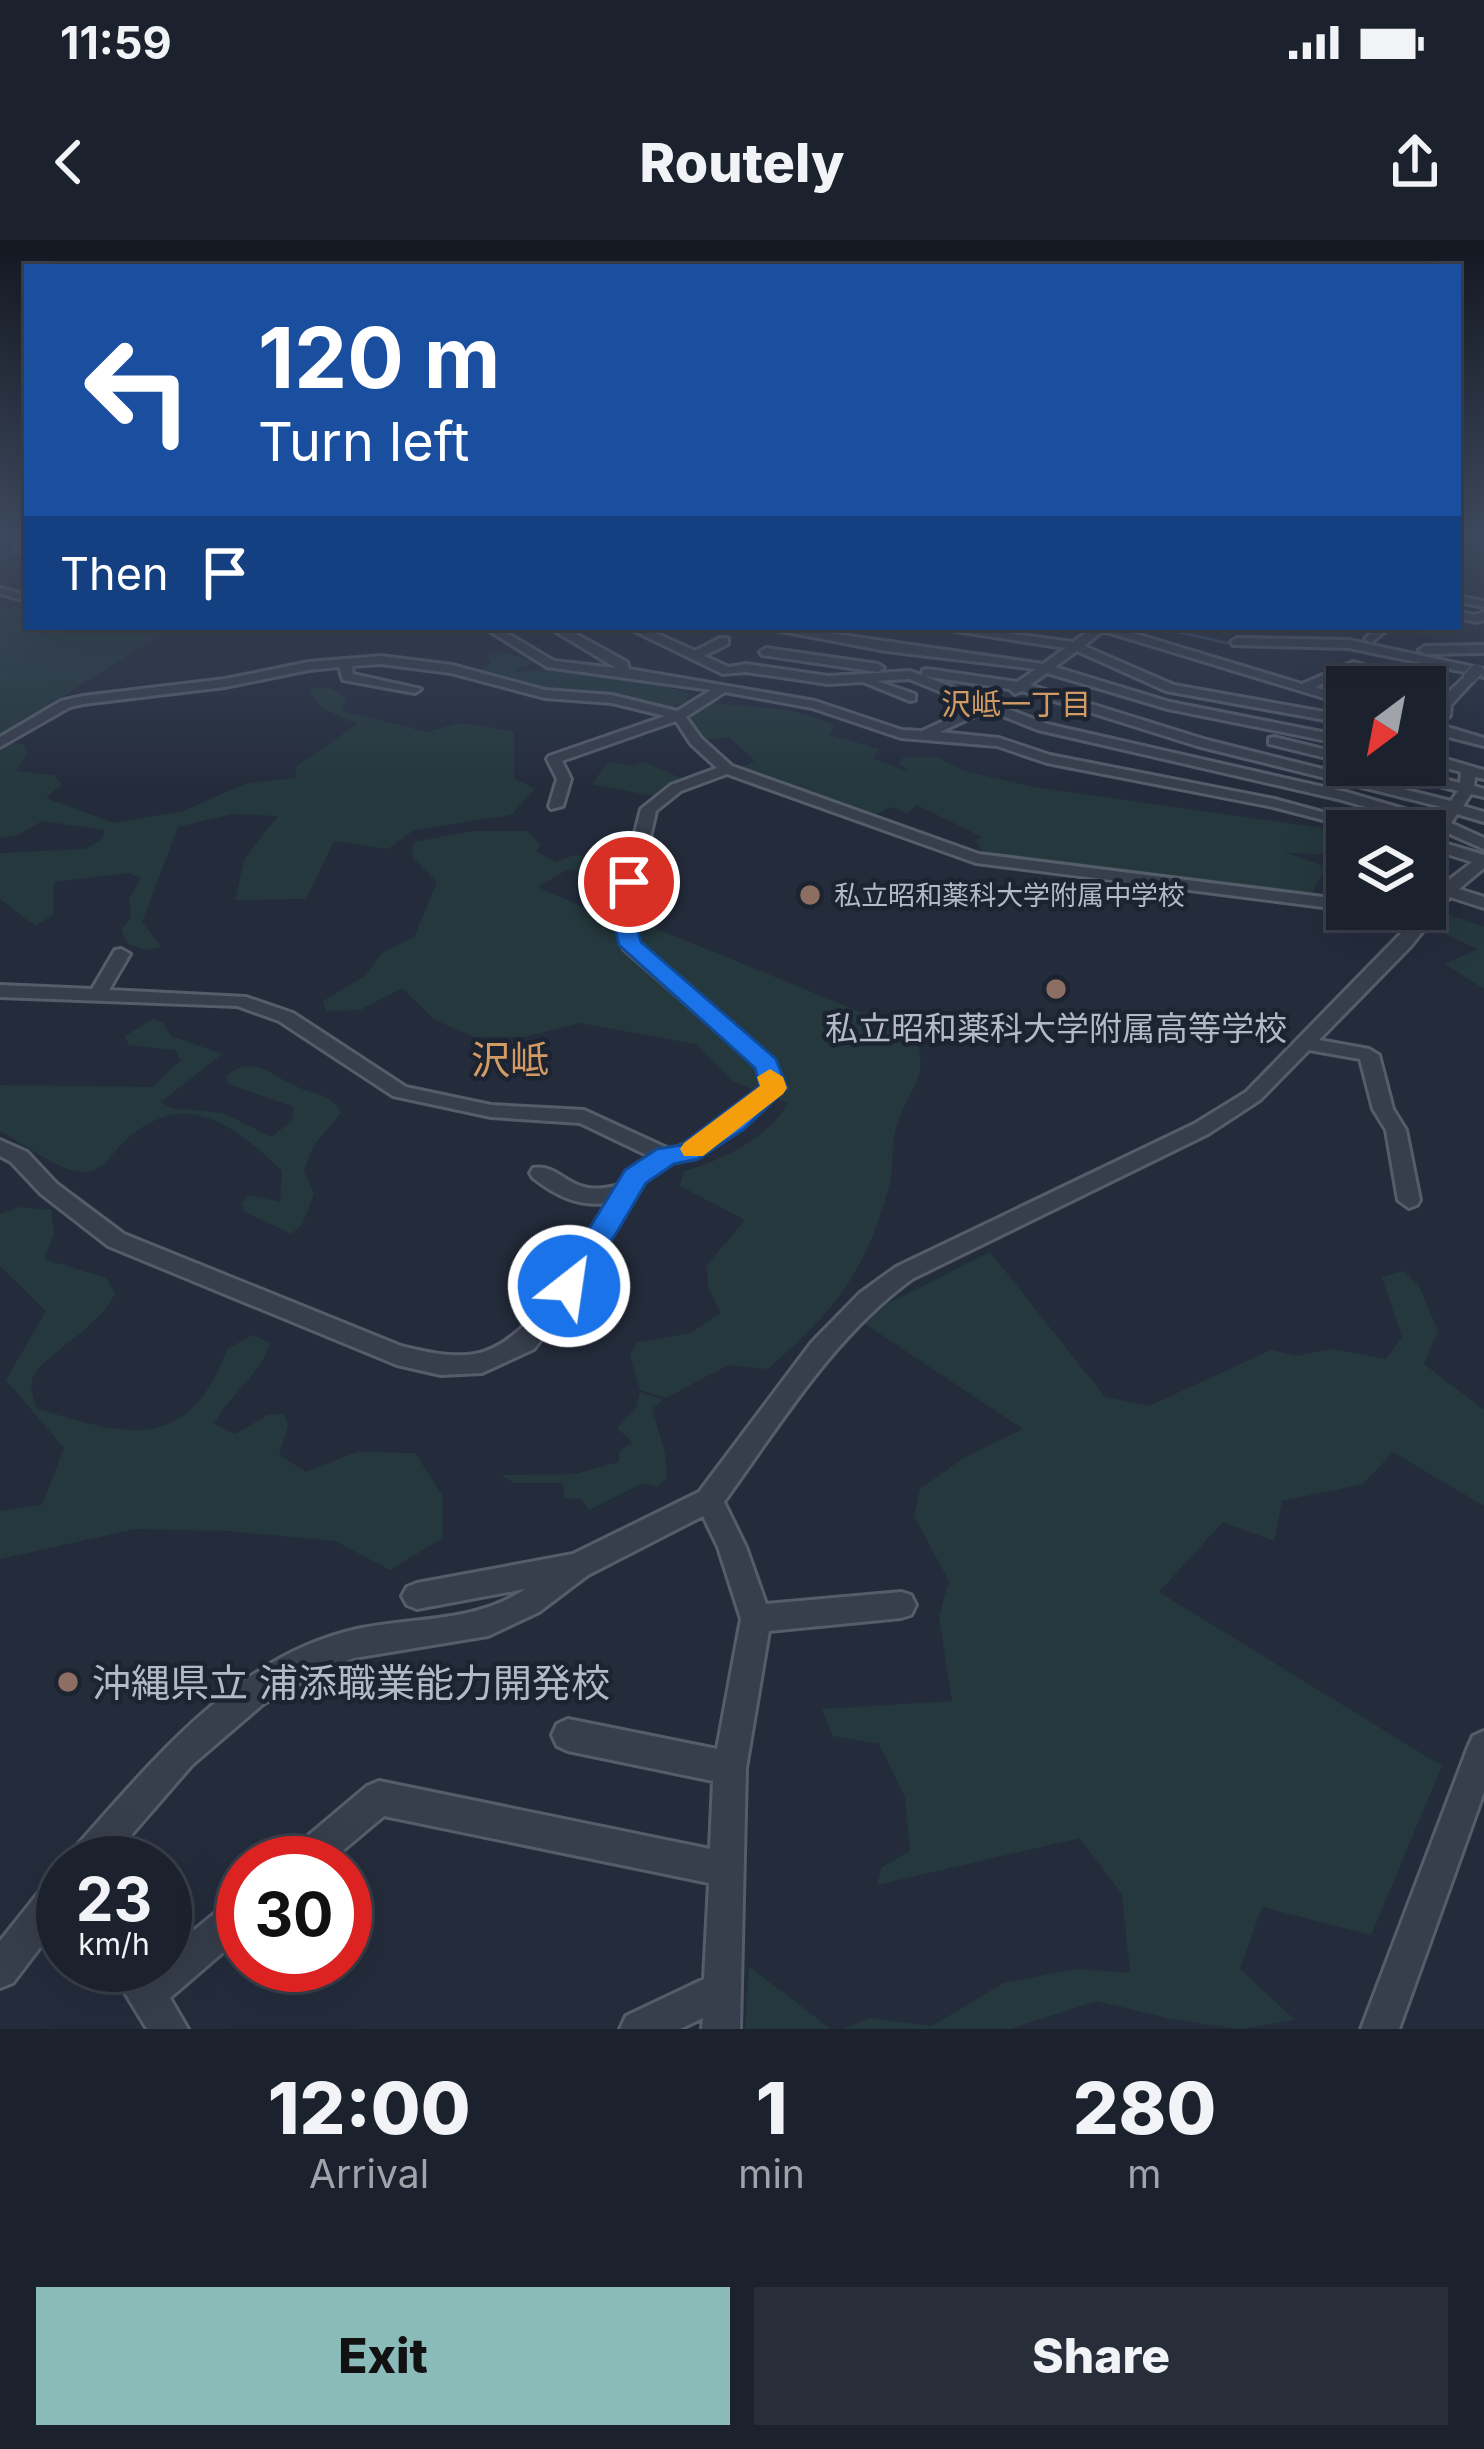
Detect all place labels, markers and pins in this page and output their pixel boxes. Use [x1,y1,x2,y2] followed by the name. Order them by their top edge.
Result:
[578,831,680,933] pin
[834,879,1185,912] place label: 私立昭和薬科大学附属中学校
[797,882,823,908] marker: 私立昭和薬科大学附属中学校
[1043,976,1069,1002] marker: 私立昭和薬科大学附属高等学校
[825,1008,1287,1048] place label: 私立昭和薬科大学附属高等学校
[92,1659,610,1706] place label: 沖縄県立 浦添職業能力開発校
[55,1669,81,1695] marker: 沖縄県立 浦添職業能力開発校

